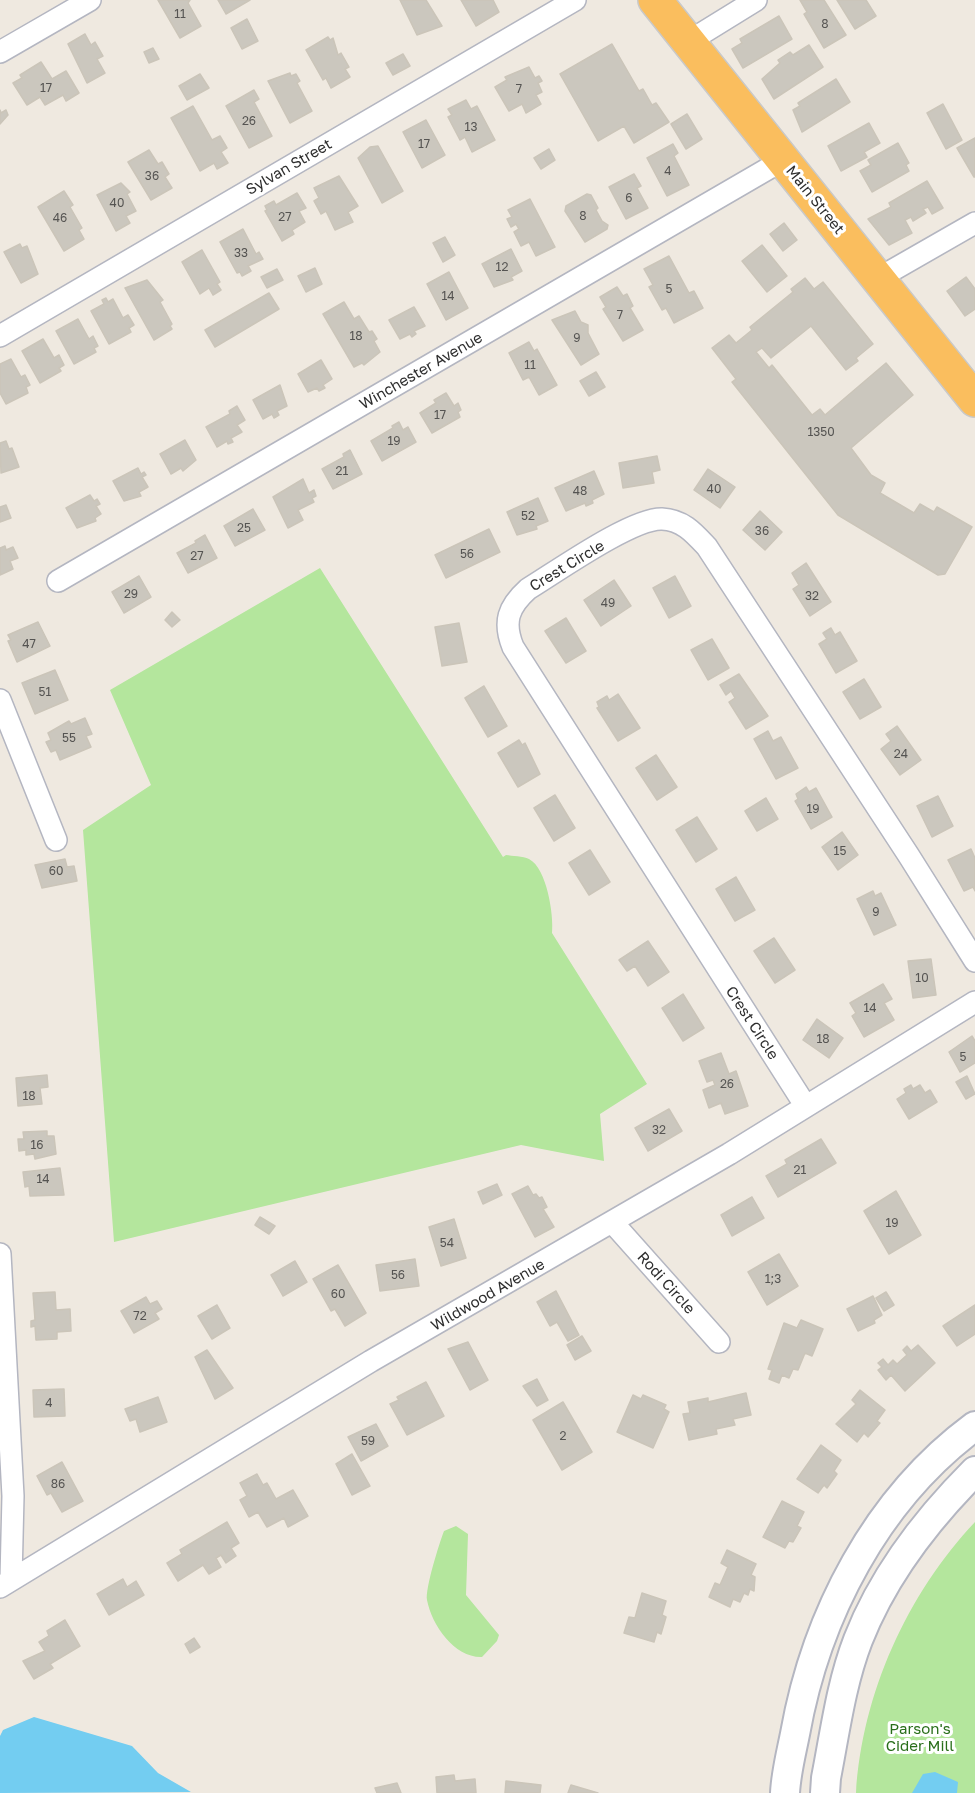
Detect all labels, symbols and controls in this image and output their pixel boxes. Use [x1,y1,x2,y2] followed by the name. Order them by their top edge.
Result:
[174,7,186,21] house number: 11
[821,17,829,31] house number: 8
[40,81,52,95] house number: 17
[516,82,522,96] house number: 7
[242,114,256,128] house number: 26
[465,120,477,134] house number: 13
[243,135,335,199] street label: Sylvan Street
[418,137,430,151] house number: 17
[782,162,848,238] street label: Main Street
[664,164,672,178] house number: 4
[145,169,159,183] house number: 36
[625,191,633,205] house number: 6
[110,196,124,210] house number: 40
[579,209,587,223] house number: 8
[278,210,292,224] house number: 27
[53,211,67,225] house number: 46
[234,246,248,260] house number: 33
[496,260,508,274] house number: 12
[666,282,672,296] house number: 5
[441,289,455,303] house number: 14
[617,308,623,322] house number: 7
[356,328,486,414] street label: Winchester Avenue
[349,329,363,343] house number: 18
[573,331,581,345] house number: 9
[524,358,536,372] house number: 11
[434,408,446,422] house number: 17
[807,425,835,439] house number: 1350
[387,434,401,448] house number: 19
[336,464,348,478] house number: 21
[707,482,721,496] house number: 40
[573,484,587,498] house number: 48
[521,509,535,523] house number: 52
[237,521,251,535] house number: 25
[755,524,769,538] house number: 36
[526,537,608,595] street label: Crest Circle
[460,547,474,561] house number: 56
[190,549,204,563] house number: 27
[124,587,138,601] house number: 29
[805,589,819,603] house number: 32
[601,596,615,610] house number: 49
[22,637,36,651] house number: 47
[39,685,51,699] house number: 51
[62,731,76,745] house number: 55
[894,747,908,761] house number: 24
[806,802,820,816] house number: 19
[834,844,846,858] house number: 15
[49,864,63,878] house number: 60
[872,905,880,919] house number: 9
[915,971,929,985] house number: 10
[722,983,782,1063] street label: Crest Circle
[863,1001,877,1015] house number: 14
[816,1032,830,1046] house number: 18
[960,1050,966,1064] house number: 5
[720,1077,734,1091] house number: 26
[22,1089,36,1103] house number: 18
[652,1123,666,1137] house number: 32
[30,1138,44,1152] house number: 16
[794,1163,806,1177] house number: 21
[36,1172,50,1186] house number: 14
[885,1216,899,1230] house number: 19
[440,1236,454,1250] house number: 54
[633,1248,699,1318] street label: Rodi Circle
[428,1255,548,1335] street label: Wildwood Avenue
[391,1268,405,1282] house number: 56
[765,1272,781,1286] house number: 1;3
[331,1287,345,1301] house number: 60
[133,1309,147,1323] house number: 72
[45,1396,53,1410] house number: 4
[560,1429,566,1443] house number: 2
[361,1434,375,1448] house number: 59
[51,1477,65,1491] house number: 86
[886,1720,954,1755] park label: Parson's Cider Mill

